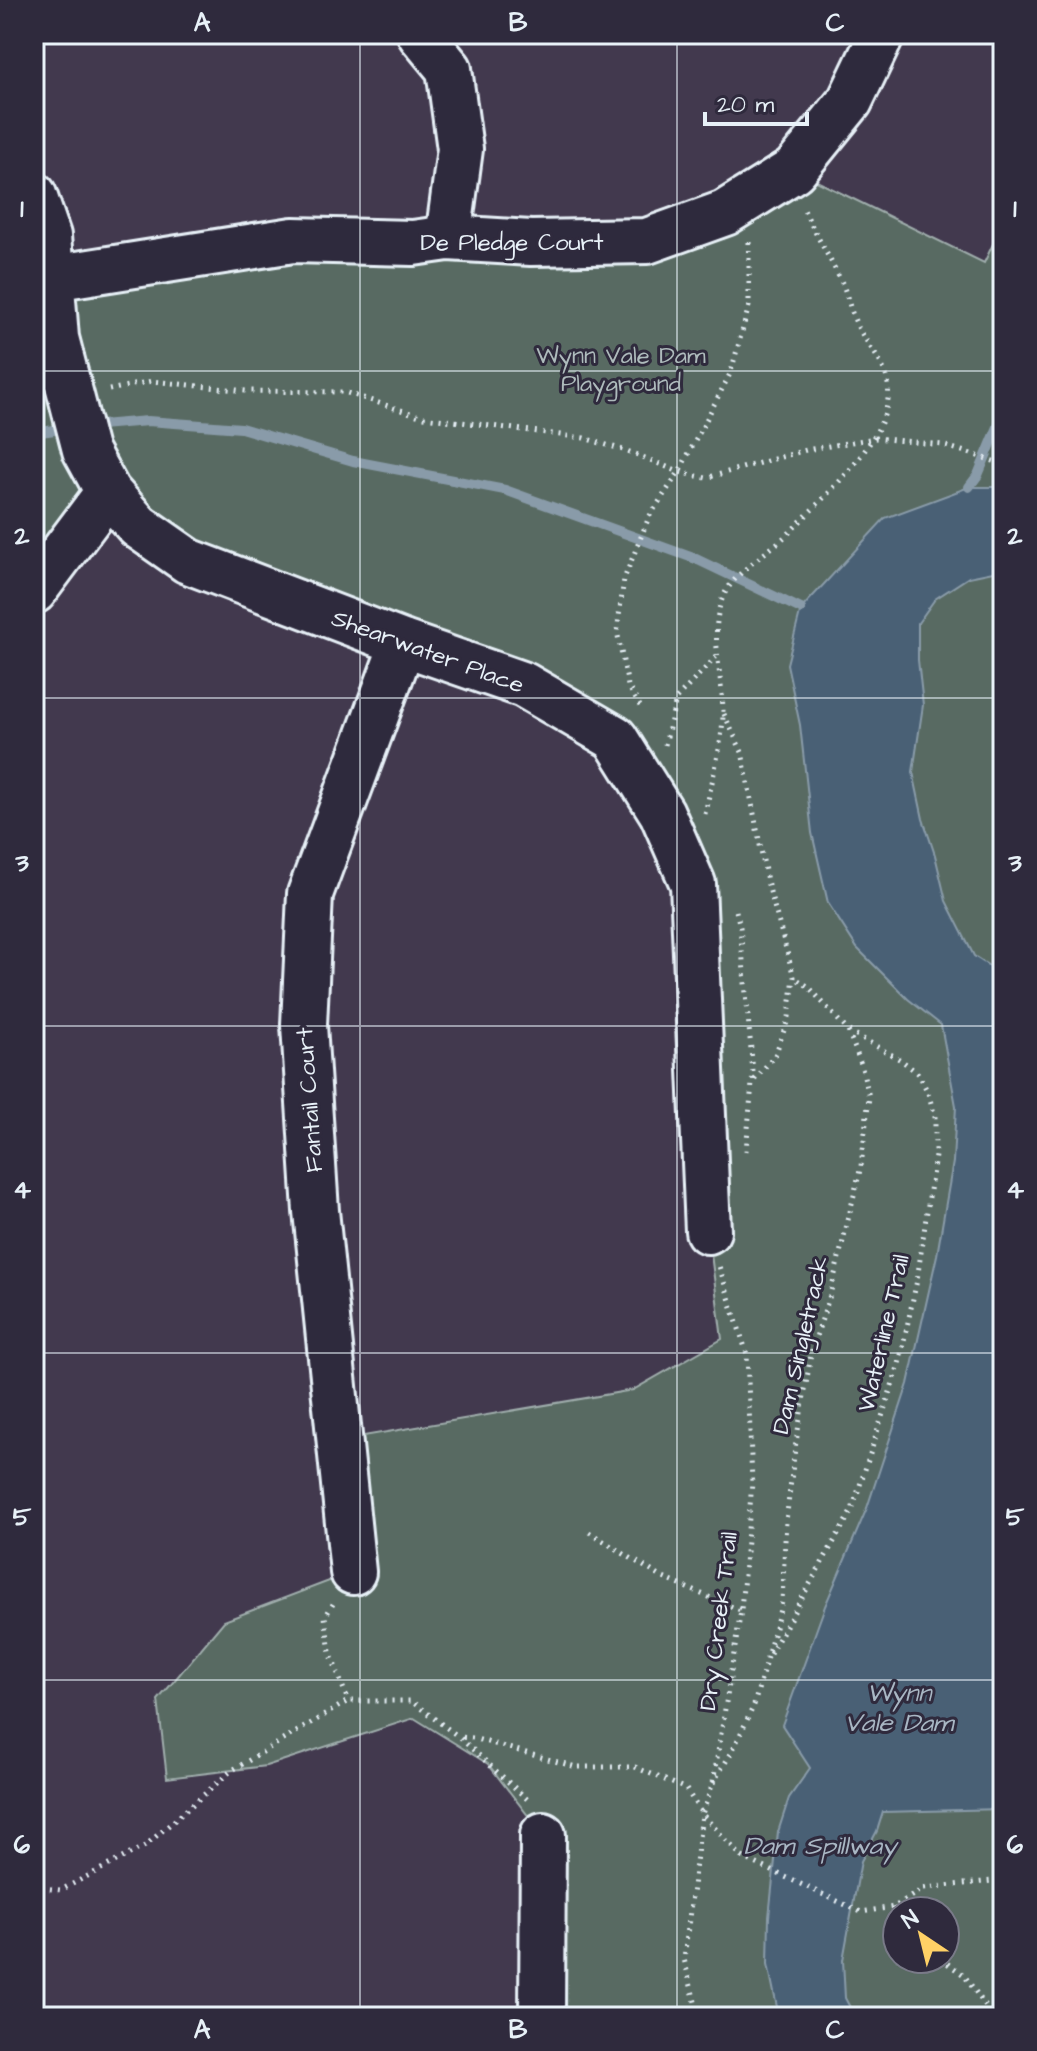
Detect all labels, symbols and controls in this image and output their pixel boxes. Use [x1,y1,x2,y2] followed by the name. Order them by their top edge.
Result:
[194,5,211,41] text: A
[509,5,528,41] text: B
[826,5,845,41] text: C
[705,76,807,126] scale bar
[717,88,774,122] text: 20 m
[20,191,24,227] text: 1
[1013,191,1017,227] text: 1
[420,226,604,261] street label: De Pledge Court
[536,339,706,402] park label: Wynn Vale Dam Playground
[14,518,30,554] text: 2
[1007,518,1023,554] text: 2
[327,601,529,703] street label: Shearwater Place
[14,845,29,881] text: 3
[1007,845,1022,881] text: 3
[288,1026,332,1174] street label: Fantail Court
[13,1172,31,1208] text: 4
[1006,1172,1024,1208] text: 4
[849,1251,919,1415] street label: Waterline Trail
[764,1253,839,1438] street label: Dam Singletrack
[13,1499,32,1535] text: 5
[1006,1499,1025,1535] text: 5
[691,1530,748,1713] street label: Dry Creek Trail
[845,1675,956,1741] water label: Wynn Vale Dam
[14,1827,31,1863] text: 6
[1007,1827,1024,1863] text: 6
[744,1828,899,1865] water label: Dam Spillway
[881,1895,961,1975] north arrow
[896,1903,925,1936] text: N
[194,2012,211,2048] text: A
[509,2012,528,2048] text: B
[826,2012,845,2048] text: C

